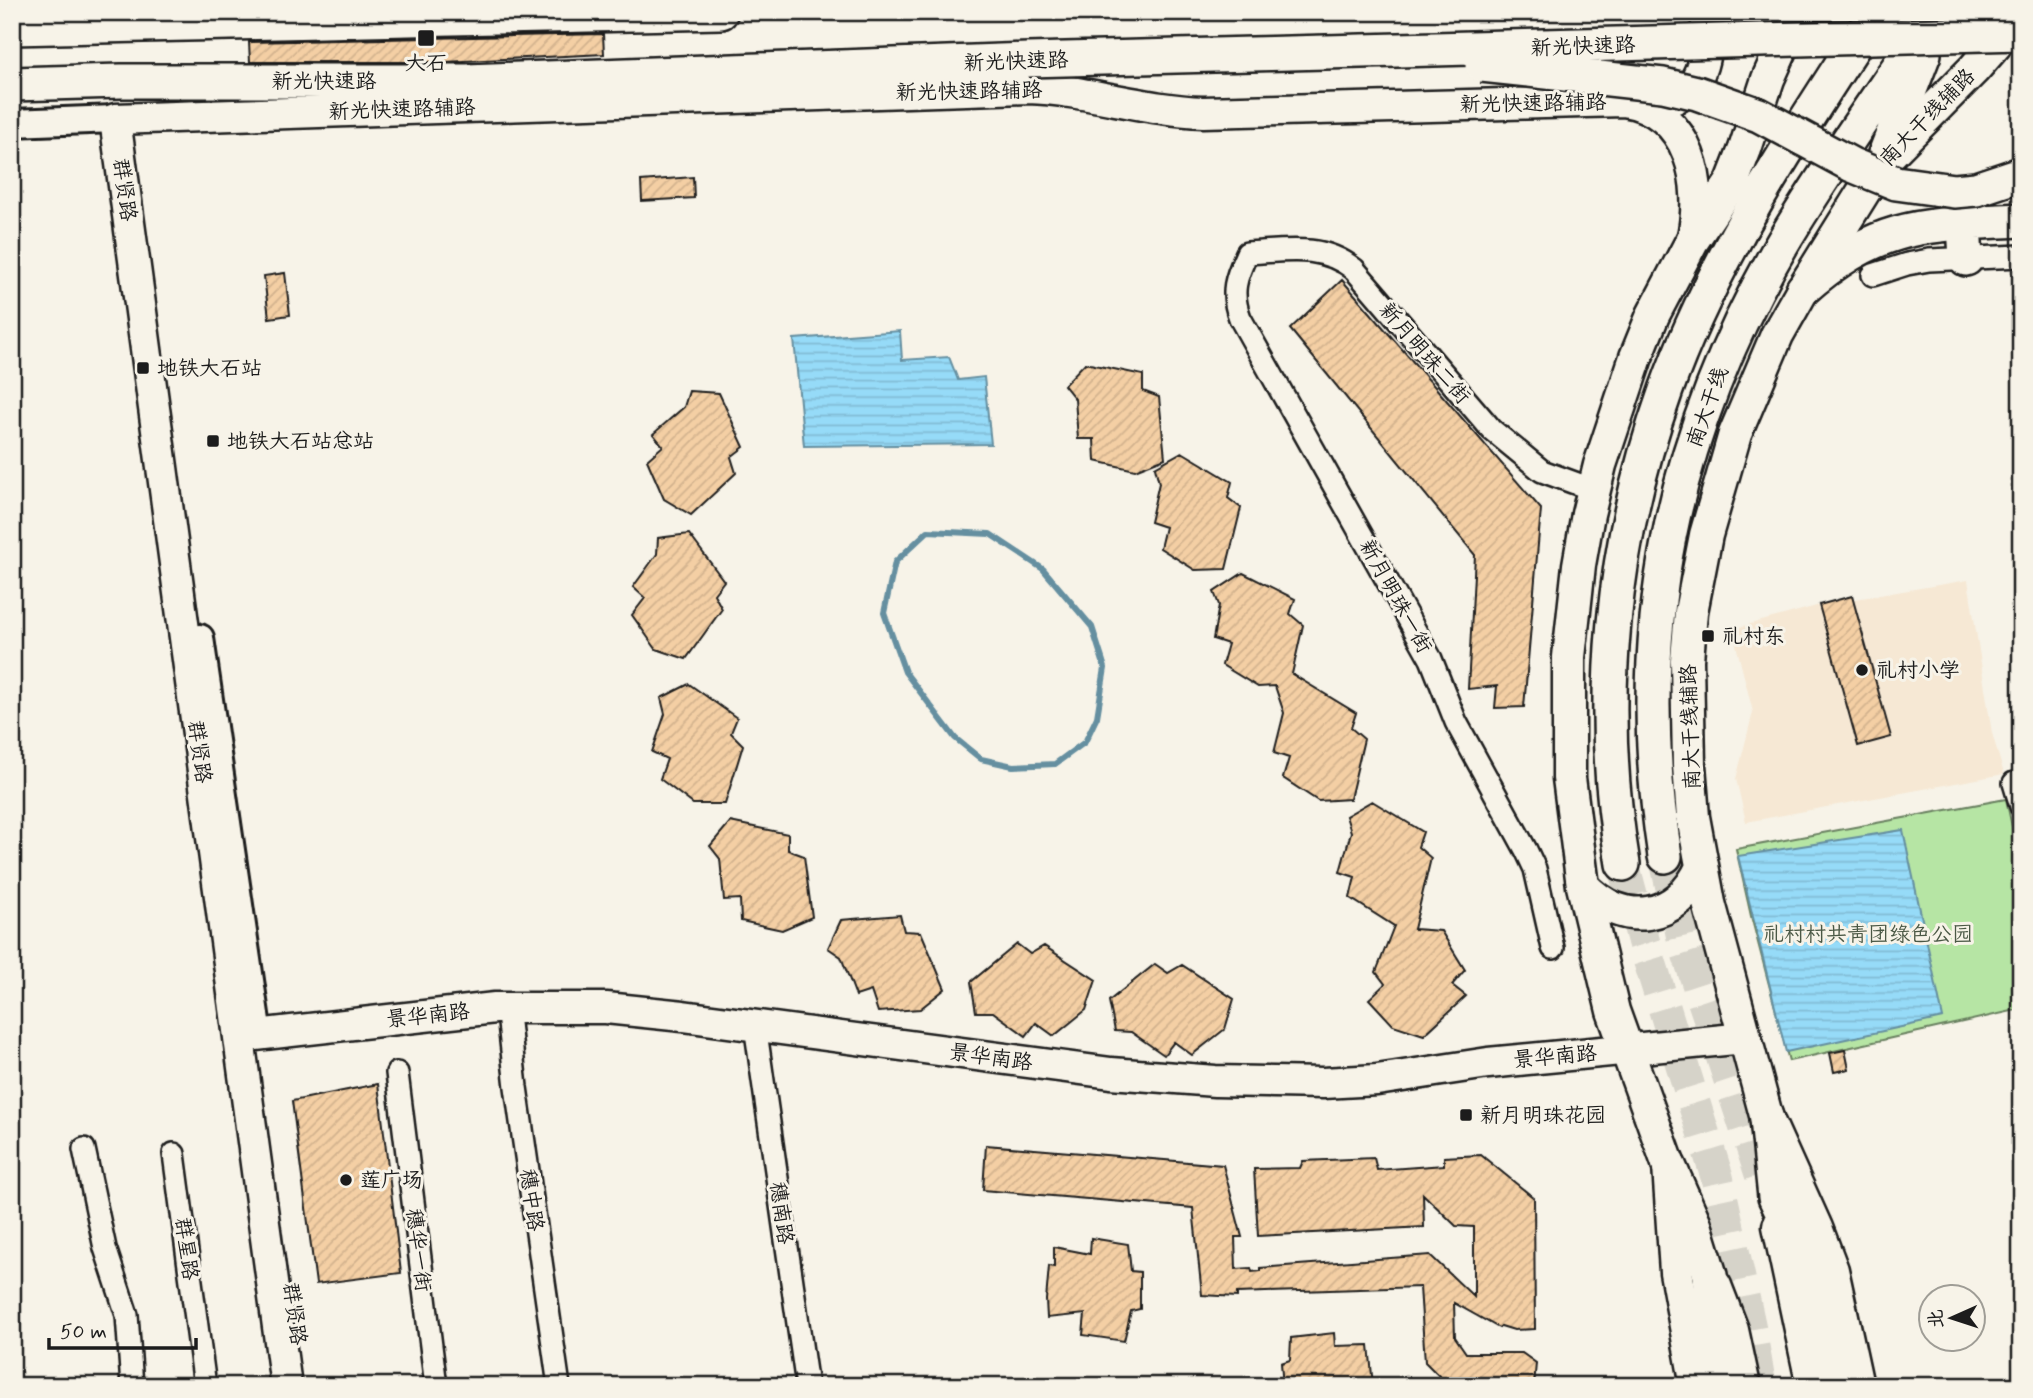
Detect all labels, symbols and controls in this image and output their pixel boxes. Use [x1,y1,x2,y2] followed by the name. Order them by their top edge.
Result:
[416,28,436,48] marker: 大石
[1530,31,1636,63] street label: 新光快速路
[963,46,1069,78] street label: 新光快速路
[405,50,447,78] place label: 大石
[1874,63,1982,173] street label: 南大干线辅路
[272,68,377,96] street label: 新光快速路
[895,77,1043,107] street label: 新光快速路辅路
[1459,89,1607,119] street label: 新光快速路辅路
[328,93,476,127] street label: 新光快速路辅路
[106,157,142,223] street label: 群贤路
[1372,297,1476,410] street label: 新月明珠二街
[157,355,262,383] place label: 地铁大石站
[135,360,151,376] marker: 地铁大石站
[1680,363,1735,452] street label: 南大干线
[227,428,374,456] place label: 地铁大石站总站
[205,433,221,449] marker: 地铁大石站总站
[1352,535,1438,658] street label: 新月明珠一街
[1722,623,1785,651] place label: 礼村东
[1700,628,1716,644] marker: 礼村东
[1876,657,1960,685] place label: 礼村小学
[1854,662,1870,678] marker: 礼村小学
[1675,664,1707,790] street label: 南大干线辅路
[181,719,217,785] street label: 群贤路
[1763,921,1973,949] park label: 礼村村共青团绿色公园
[385,998,471,1034] street label: 景华南路
[947,1038,1034,1078] street label: 景华南路
[1512,1039,1598,1075] street label: 景华南路
[1480,1102,1606,1130] place label: 新月明珠花园
[1458,1107,1474,1123] marker: 新月明珠花园
[360,1167,423,1195] place label: 莲广场
[513,1167,549,1233] street label: 穗中路
[338,1172,354,1188] marker: 莲广场
[763,1180,799,1246] street label: 穗南路
[399,1207,437,1294] street label: 穗华一街
[168,1216,204,1282] street label: 群星路
[276,1281,312,1347] street label: 群贤路
[1918,1282,1988,1352] north arrow
[49,1307,196,1351] scale bar
[1924,1309,1950,1329] text: 北
[60,1318,107,1346] text: 50 m

